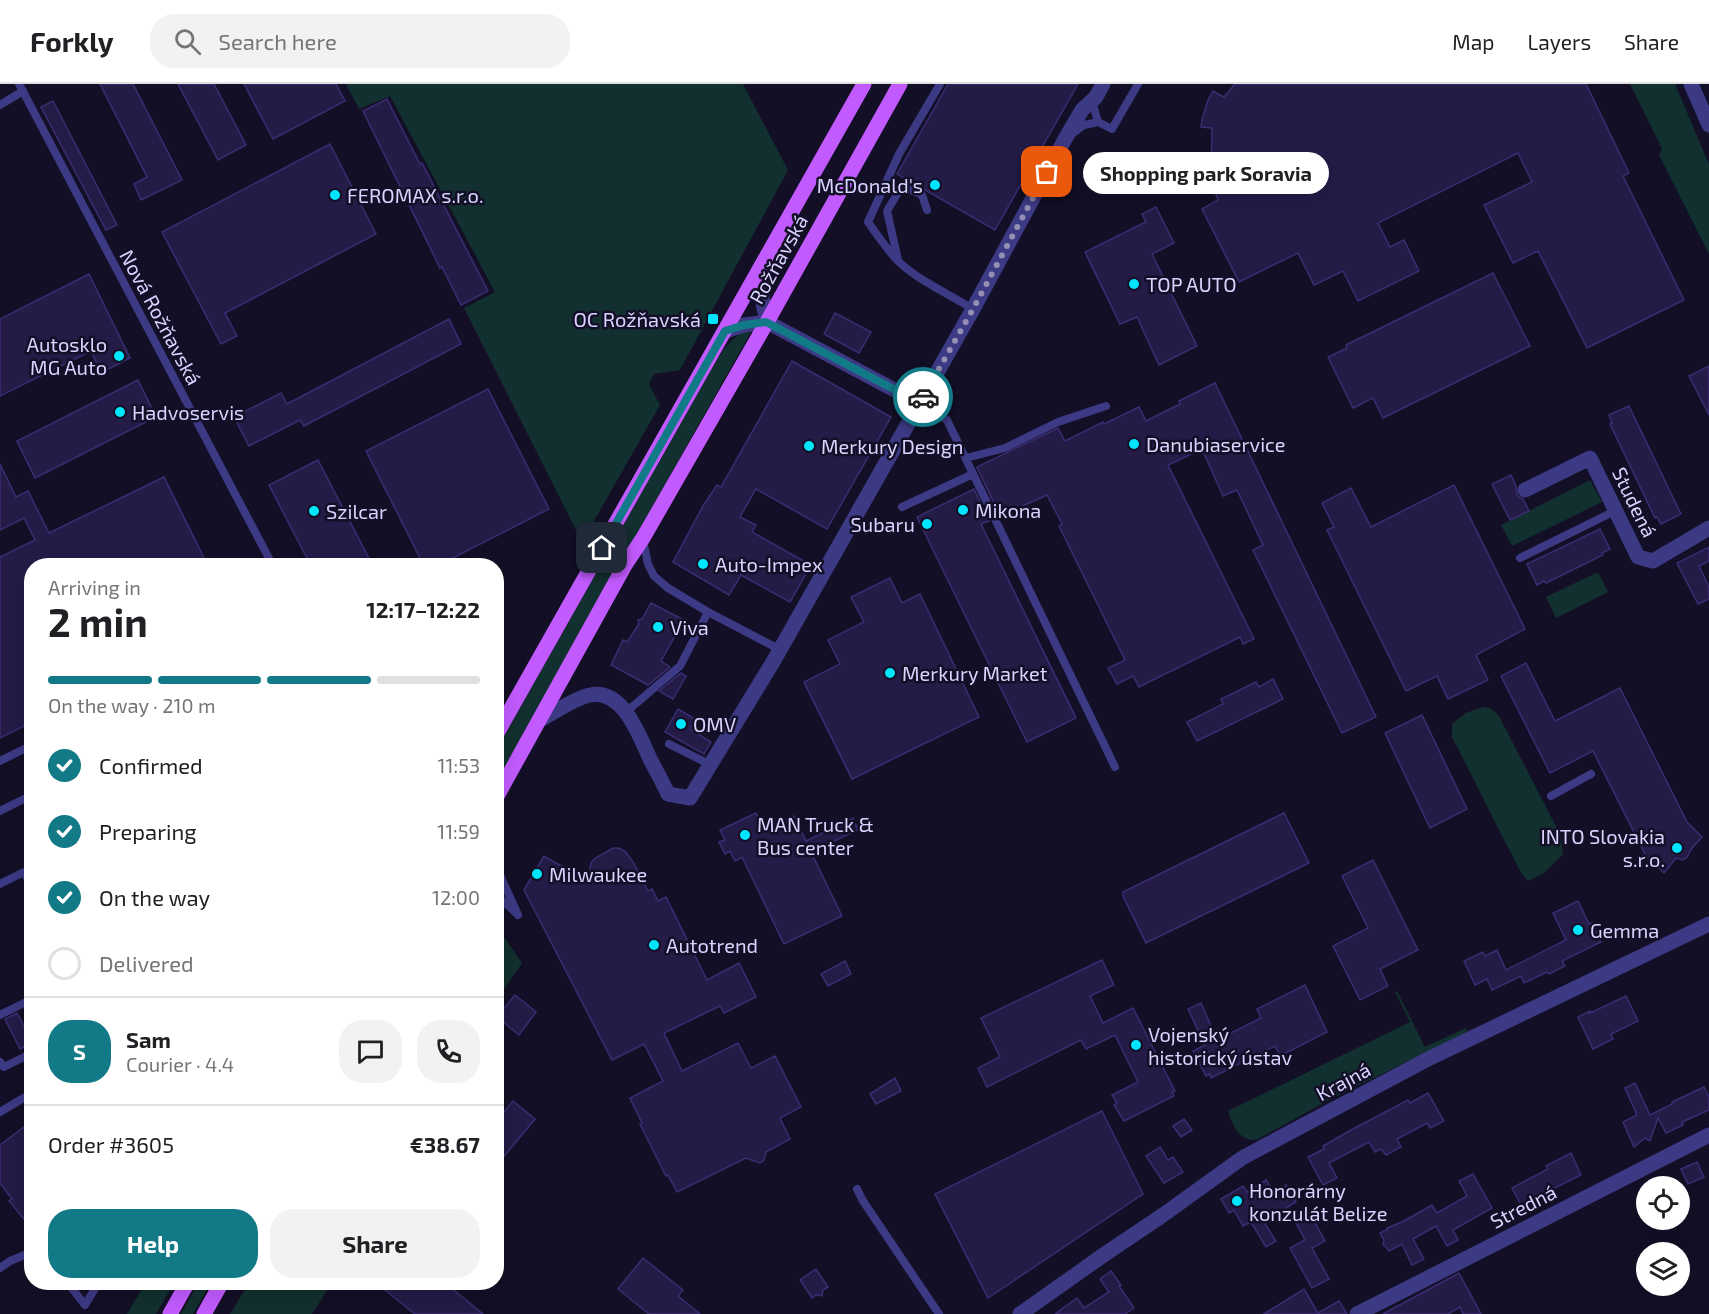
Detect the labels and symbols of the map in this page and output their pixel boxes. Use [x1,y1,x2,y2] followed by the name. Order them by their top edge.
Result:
[1021,146,1072,197] pin
[1083,151,1329,193] callout: Shopping park Soravia
[817,173,923,197] place label: McDonald's
[928,178,942,192] marker: McDonald's
[347,183,484,207] place label: FEROMAX s.r.o.
[328,188,342,202] marker: FEROMAX s.r.o.
[744,210,812,308] street label: Rožňavská
[115,245,207,389] street label: Nová Rožňavská
[1146,272,1237,296] place label: TOP AUTO
[1127,277,1141,291] marker: TOP AUTO
[573,307,701,331] place label: OC Rožňavská
[706,312,720,326] marker: OC Rožňavská
[27,332,107,379] place label: Autosklo MG Auto
[112,349,126,363] marker: Autosklo MG Auto
[893,367,953,427] courier
[132,400,244,424] place label: Hadvoservis
[113,405,127,419] marker: Hadvoservis
[1146,432,1285,456] place label: Danubiaservice
[821,434,963,458] place label: Merkury Design
[1127,437,1141,451] marker: Danubiaservice
[802,439,816,453] marker: Merkury Design
[1608,463,1662,541] street label: Studená
[975,498,1041,522] place label: Mikona
[326,499,387,523] place label: Szilcar
[956,503,970,517] marker: Mikona
[307,504,321,518] marker: Szilcar
[851,512,915,536] place label: Subaru
[920,517,934,531] marker: Subaru
[576,522,627,573] pin
[715,552,823,576] place label: Auto-Impex
[696,557,710,571] marker: Auto-Impex
[670,615,709,639] place label: Viva
[651,620,665,634] marker: Viva
[902,661,1048,685] place label: Merkury Market
[883,666,897,680] marker: Merkury Market
[693,712,736,736] place label: OMV
[674,717,688,731] marker: OMV
[757,812,874,859] place label: MAN Truck & Bus center
[1541,824,1665,871] place label: INTO Slovakia s.r.o.
[738,828,752,842] marker: MAN Truck & Bus center
[1670,841,1684,855] marker: INTO Slovakia s.r.o.
[549,862,647,886] place label: Milwaukee
[530,867,544,881] marker: Milwaukee
[1590,918,1659,942] place label: Gemma
[1571,923,1585,937] marker: Gemma
[666,933,758,957] place label: Autotrend
[647,938,661,952] marker: Autotrend
[1148,1022,1292,1069] place label: Vojenský historický ústav
[1129,1038,1143,1052] marker: Vojenský historický ústav
[1312,1057,1374,1105] street label: Krajná
[1249,1178,1387,1225] place label: Honorárny konzulát Belize
[1486,1179,1560,1233] street label: Stredná
[1230,1194,1244,1208] marker: Honorárny konzulát Belize

